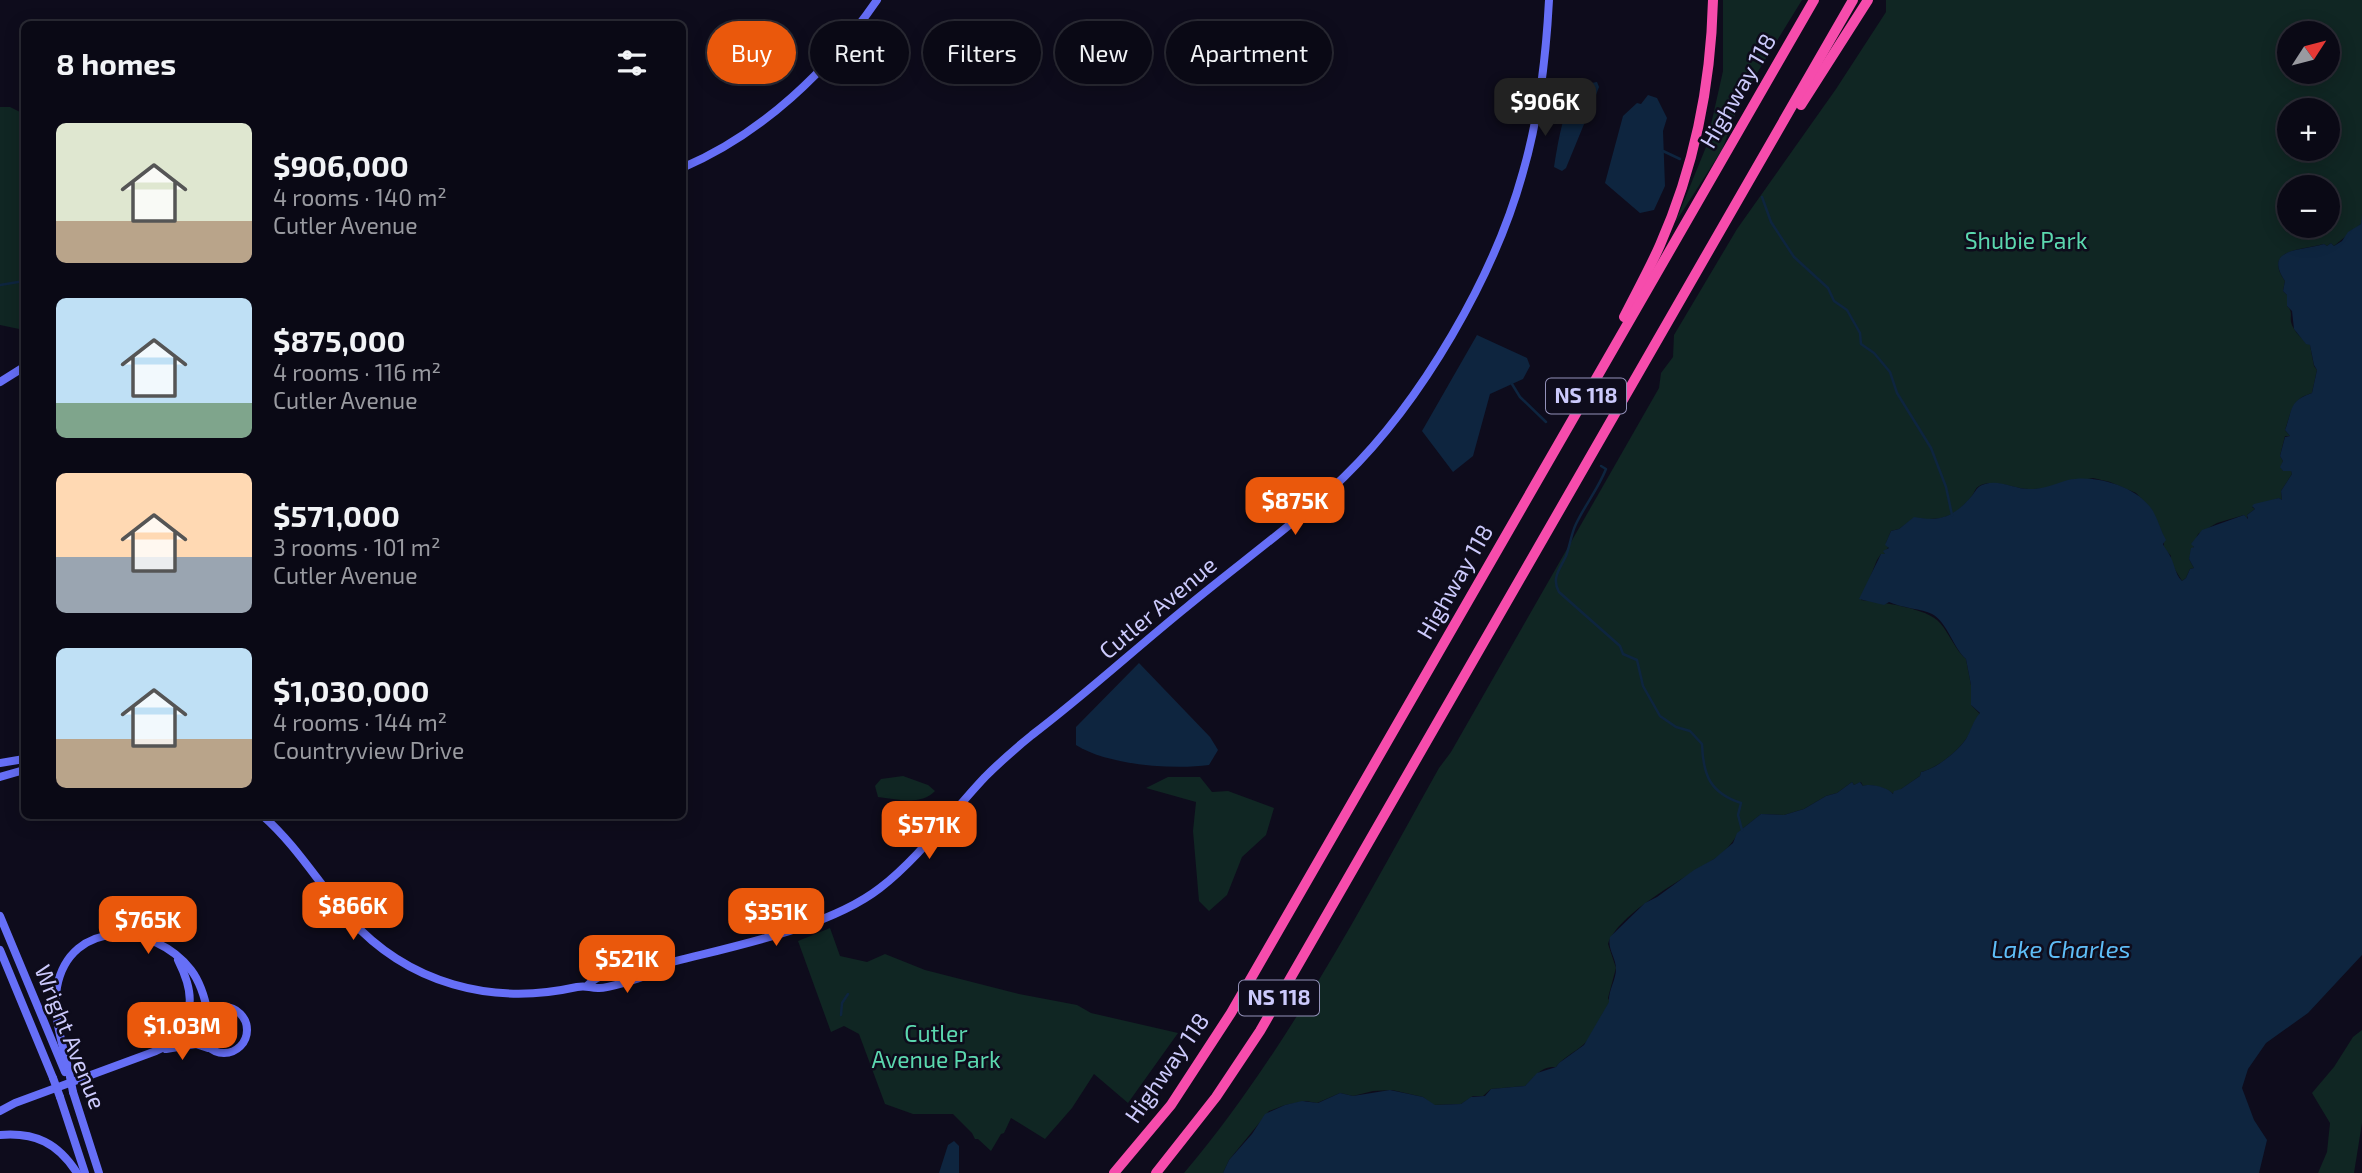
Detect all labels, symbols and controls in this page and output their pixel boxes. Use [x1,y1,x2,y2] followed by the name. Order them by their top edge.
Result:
[707,21,796,84] chip: Buy
[810,21,909,84] chip: Rent
[923,21,1041,84] chip: Filters
[1055,21,1152,84] chip: New
[1166,21,1332,84] chip: Apartment
[2277,21,2340,84] north arrow
[2277,21,2340,238] map controls
[1693,28,1781,153] street label: Highway 118
[613,44,651,82] icon: filters
[56,45,176,81] text: 8 homes
[1496,78,1594,138] pin: $906K
[1510,87,1580,115] text: $906K
[2277,98,2340,161] button: +
[273,147,409,183] text: $906,000
[112,151,196,235] icon: home
[2277,175,2340,238] button: −
[273,183,447,211] text: 4 rooms · 140 m²
[273,211,418,239] text: Cutler Avenue
[1965,226,2088,254] park label: Shubie Park
[273,322,406,358] text: $875,000
[112,326,196,410] icon: home
[273,358,441,386] text: 4 rooms · 116 m²
[1546,378,1626,414] road number: NS 118
[273,386,418,414] text: Cutler Avenue
[1246,477,1344,537] pin: $875K
[1261,486,1329,514] text: $875K
[273,497,400,533] text: $571,000
[112,501,196,585] icon: home
[1410,519,1498,644] street label: Highway 118
[273,533,440,561] text: 3 rooms · 101 m²
[1093,550,1222,664] street label: Cutler Avenue
[273,561,418,589] text: Cutler Avenue
[273,672,430,708] text: $1,030,000
[112,676,196,760] icon: home
[273,708,447,736] text: 4 rooms · 144 m²
[273,736,464,764] text: Countryview Drive
[880,802,978,861] pin: $571K
[898,810,960,838] text: $571K
[304,883,402,942] pin: $866K
[727,888,825,948] pin: $351K
[318,891,388,919] text: $866K
[99,897,197,956] pin: $765K
[744,897,808,925] text: $351K
[115,905,181,933] text: $765K
[1991,934,2131,963] water label: Lake Charles
[578,936,676,995] pin: $521K
[595,944,659,972] text: $521K
[29,960,113,1113] street label: Wright Avenue
[1239,981,1319,1016] road number: NS 118
[125,1002,239,1062] pin: $1.03M
[1118,1007,1214,1128] street label: Highway 118
[143,1011,221,1039] text: $1.03M
[871,1019,1001,1073] park label: Cutler Avenue Park

